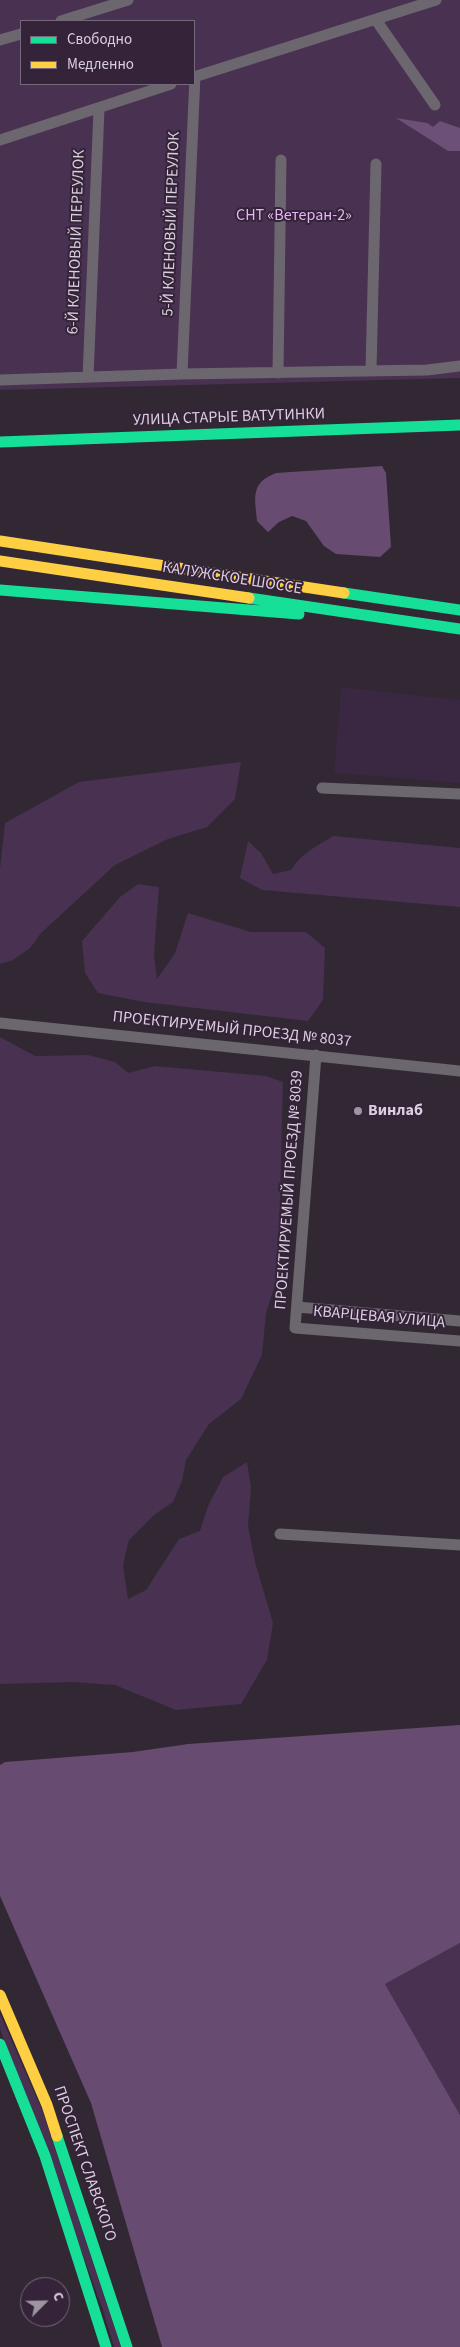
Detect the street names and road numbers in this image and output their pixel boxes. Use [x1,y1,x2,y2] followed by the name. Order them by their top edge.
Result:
[159,131,185,317] street label: 5-Й КЛЕНОВЫЙ ПЕРЕУЛОК
[64,149,90,335] street label: 6-Й КЛЕНОВЫЙ ПЕРЕУЛОК
[133,405,325,431] street label: УЛИЦА СТАРЫЕ ВАТУТИНКИ
[161,558,303,600] street label: КАЛУЖСКОЕ ШОССЕ
[112,1008,352,1052] street label: ПРОЕКТИРУЕМЫЙ ПРОЕЗД № 8037
[272,1070,308,1310] street label: ПРОЕКТИРУЕМЫЙ ПРОЕЗД № 8039
[312,1303,446,1333] street label: КВАРЦЕВАЯ УЛИЦА
[48,2084,120,2244] street label: ПРОСПЕКТ СЛАВСКОГО

